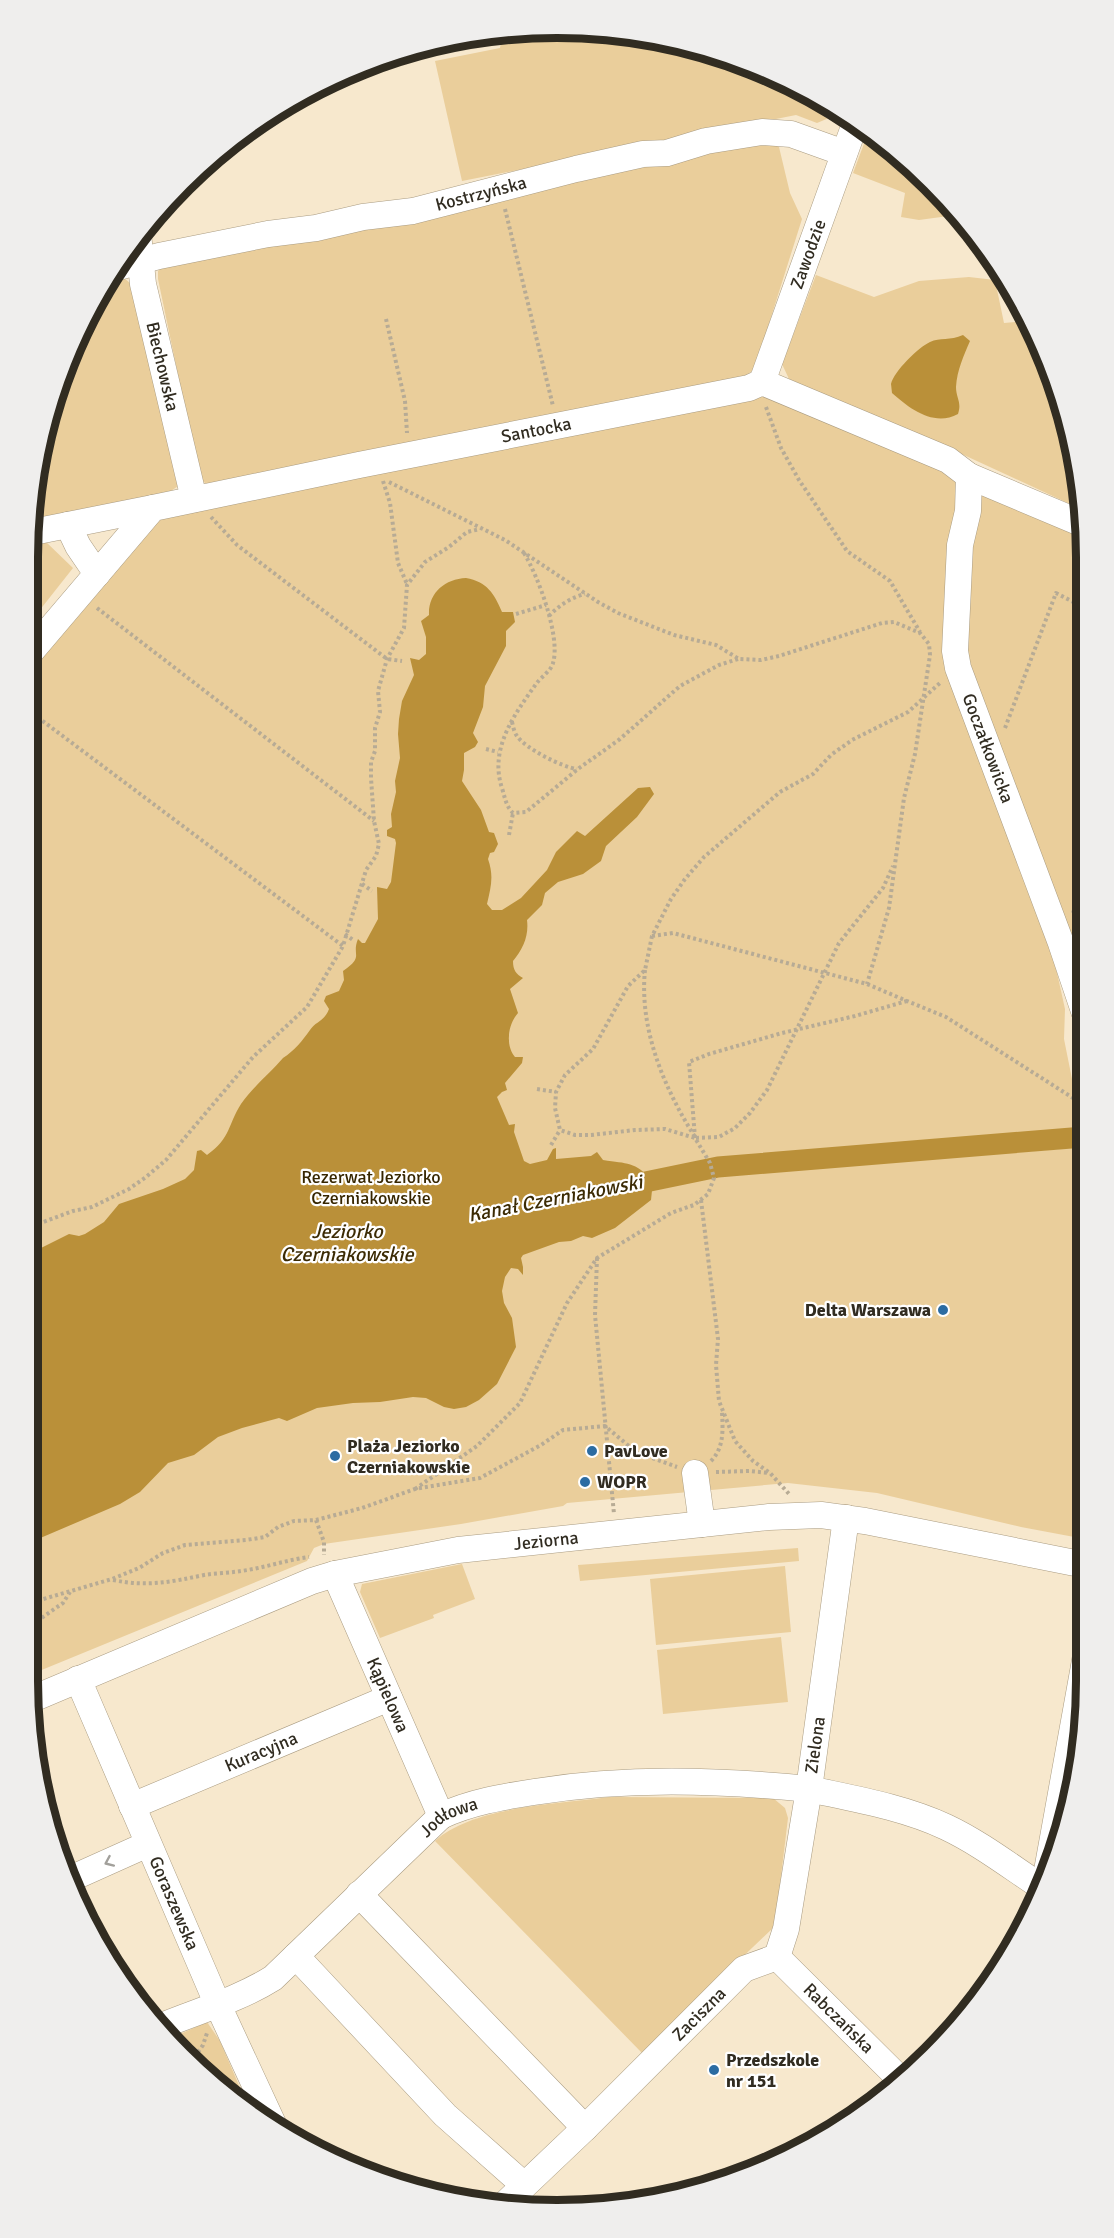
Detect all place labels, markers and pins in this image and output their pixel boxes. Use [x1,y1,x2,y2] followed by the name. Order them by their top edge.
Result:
[805,1299,931,1321] place label: Delta Warszawa
[936,1303,950,1317] marker: Delta Warszawa
[347,1435,470,1478] place label: Plaża Jeziorko Czerniakowskie
[604,1440,668,1462] place label: PavLove
[585,1444,599,1458] marker: PavLove
[328,1449,342,1463] marker: Plaża Jeziorko Czerniakowskie
[597,1471,647,1493] place label: WOPR
[578,1475,592,1489] marker: WOPR
[726,2049,819,2092] place label: Przedszkole nr 151
[707,2063,721,2077] marker: Przedszkole nr 151

